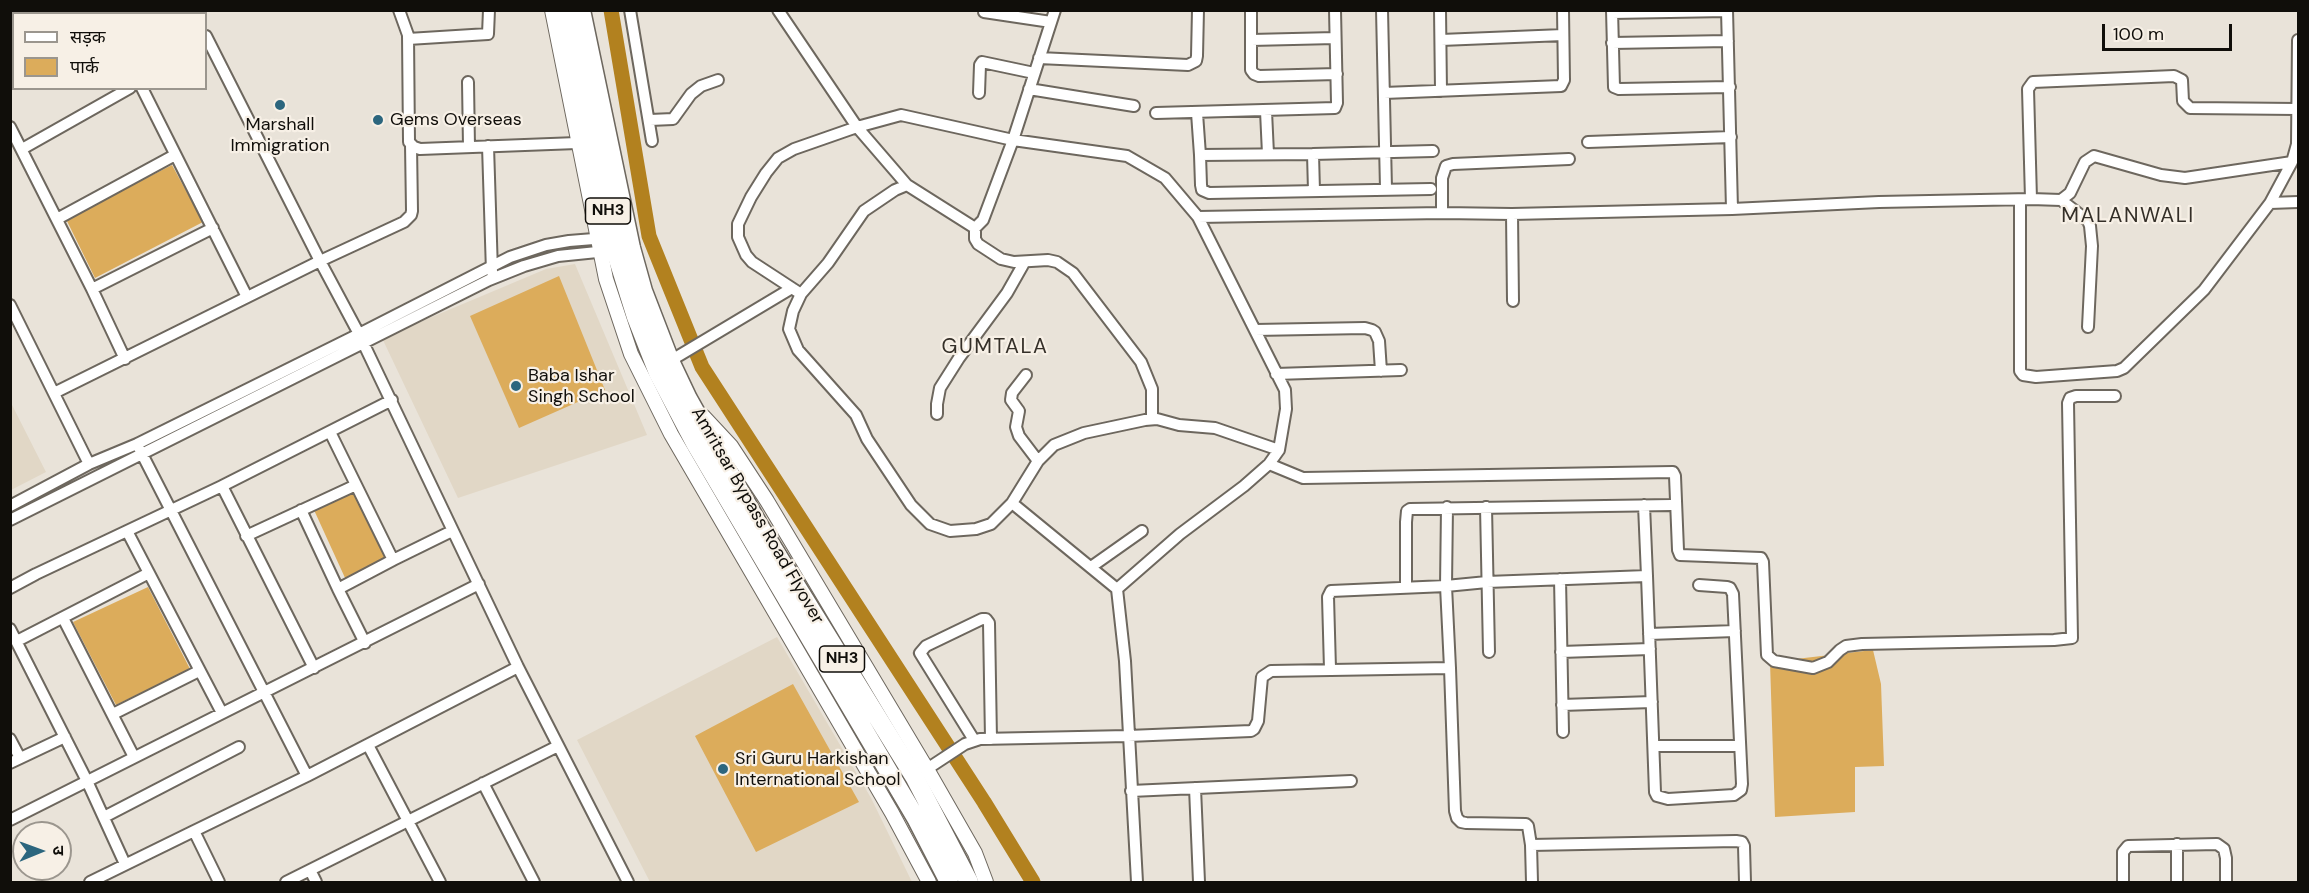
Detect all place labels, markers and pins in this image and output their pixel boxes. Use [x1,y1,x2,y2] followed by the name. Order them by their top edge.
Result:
[273,98,287,112] marker: Marshall Immigration
[390,109,522,131] place label: Gems Overseas
[371,113,385,127] marker: Gems Overseas
[230,114,330,156] place label: Marshall Immigration
[528,365,635,407] place label: Baba Ishar Singh School
[509,379,523,393] marker: Baba Ishar Singh School
[735,748,901,790] place label: Sri Guru Harkishan International School
[716,762,730,776] marker: Sri Guru Harkishan International School

